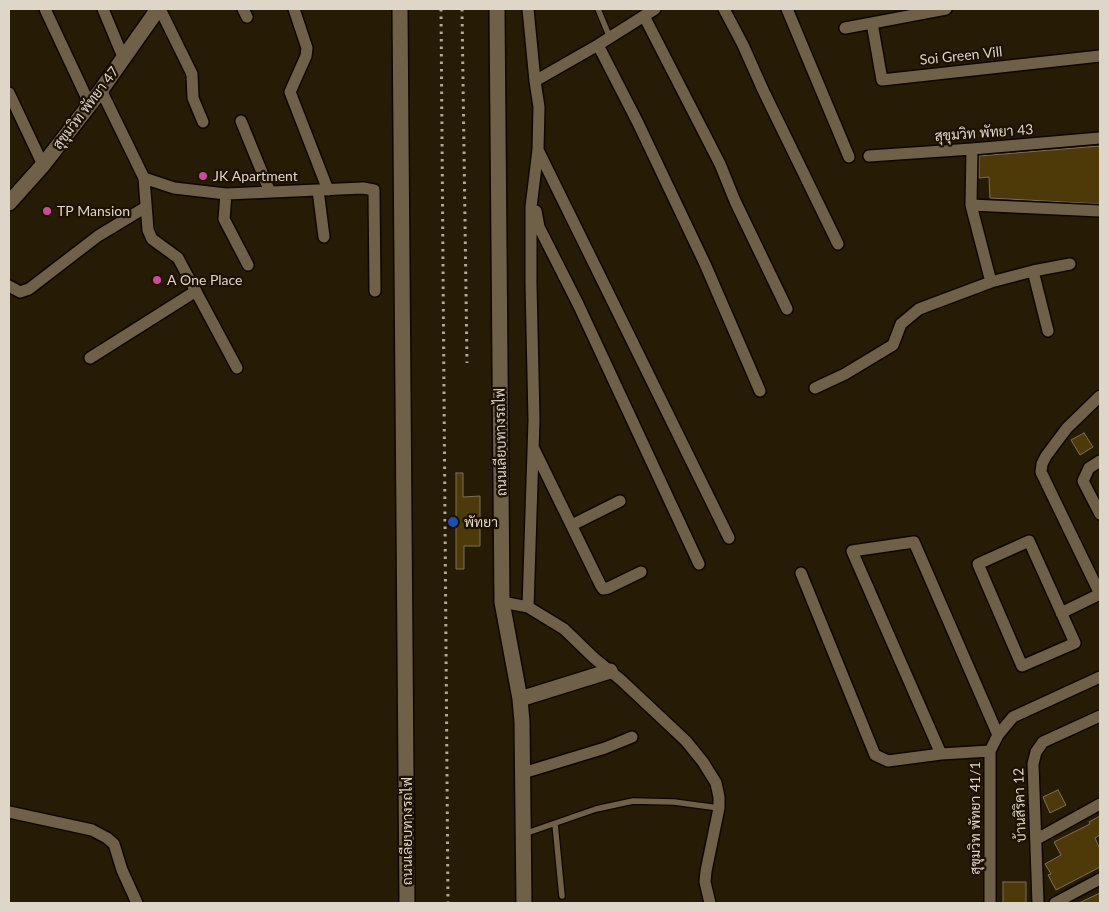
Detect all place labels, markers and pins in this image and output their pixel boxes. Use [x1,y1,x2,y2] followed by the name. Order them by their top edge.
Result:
[213,168,298,184] place label: JK Apartment
[197,170,209,182] marker: JK Apartment
[57,203,130,219] place label: TP Mansion
[41,205,53,217] marker: TP Mansion
[167,272,242,288] place label: A One Place
[151,274,163,286] marker: A One Place
[464,514,498,530] place label: พัทยา
[446,515,460,529] marker: พัทยา

